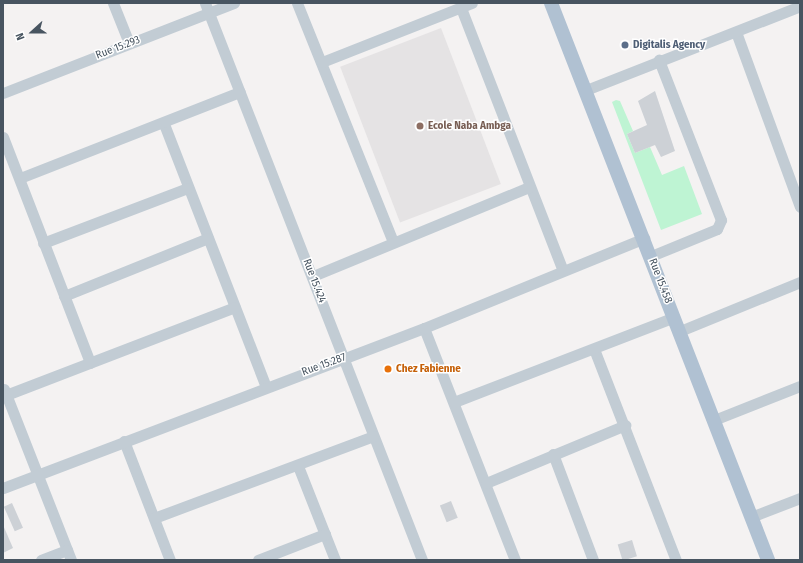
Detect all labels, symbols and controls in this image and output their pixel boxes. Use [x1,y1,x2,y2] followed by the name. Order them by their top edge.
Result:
[12,12,52,52] north arrow
[13,31,28,42] text: N
[94,34,142,62] street label: Rue 15.293
[633,38,705,52] place label: Digitalis Agency
[620,40,630,50] marker: Digitalis Agency
[428,119,511,133] place label: Ecole Naba Ambga
[415,121,425,131] marker: Ecole Naba Ambga
[300,257,328,305] street label: Rue 15.424
[645,257,675,305] street label: Rue 15.458
[300,351,348,379] street label: Rue 15.287
[396,362,461,376] place label: Chez Fabienne
[383,364,393,374] marker: Chez Fabienne

